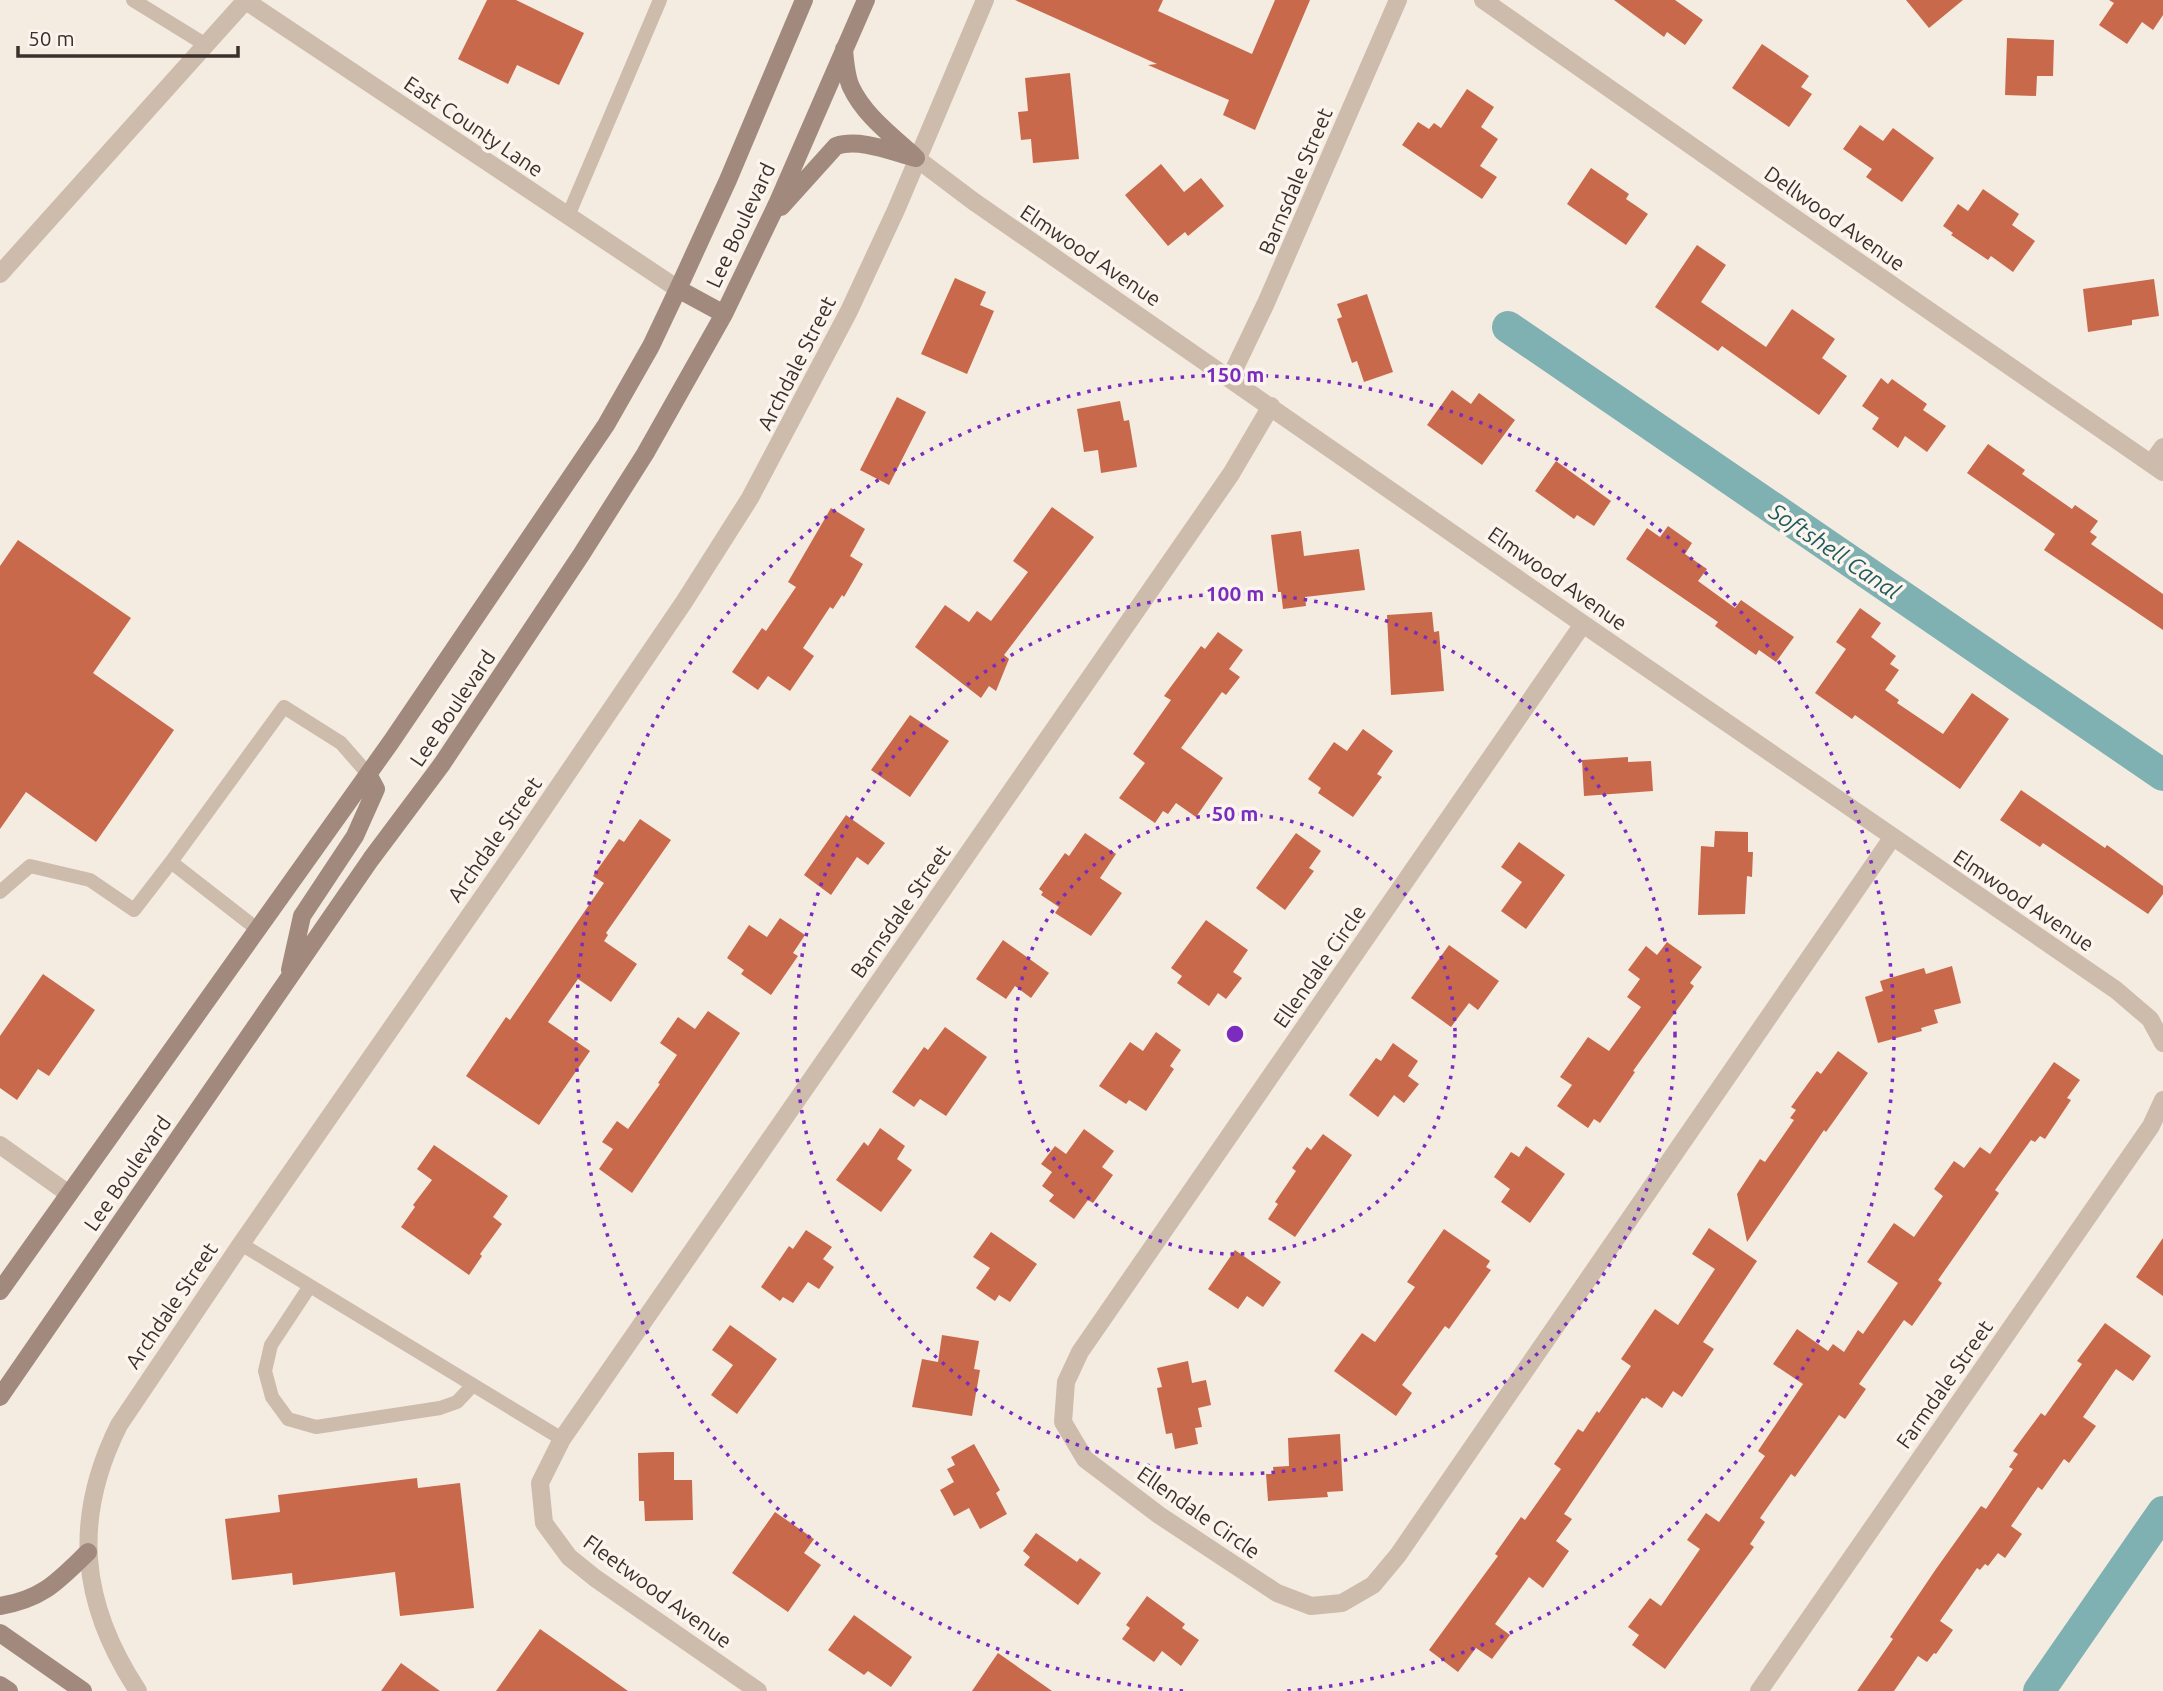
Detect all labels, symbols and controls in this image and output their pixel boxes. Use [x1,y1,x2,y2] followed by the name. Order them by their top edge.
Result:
[18,14,238,58] scale bar
[28,26,75,50] text: 50 m
[400,71,548,181] street label: East County Lane
[1253,104,1337,258] street label: Barnsdale Street
[701,159,779,291] street label: Lee Boulevard
[1760,161,1910,275] street label: Dellwood Avenue
[1016,199,1166,311] street label: Elmwood Avenue
[752,292,840,434] street label: Archdale Street
[1206,362,1264,386] text: 150 m
[1764,498,1905,605] water label: Softshell Canal
[1484,521,1632,635] street label: Elmwood Avenue
[1206,581,1264,605] text: 100 m
[404,645,500,771] street label: Lee Boulevard
[442,772,546,906] street label: Archdale Street
[1212,801,1258,825] text: 50 m
[845,840,955,982] street label: Barnsdale Street
[1949,844,2099,956] street label: Elmwood Avenue
[1268,900,1370,1032] street label: Ellendale Circle
[1223,1022,1247,1046] centre of rings
[79,1111,175,1235] street label: Lee Boulevard
[120,1237,222,1373] street label: Archdale Street
[1891,1315,1997,1453] street label: Farmdale Street
[1133,1461,1265,1563] street label: Ellendale Circle
[579,1529,737,1653] street label: Fleetwood Avenue

